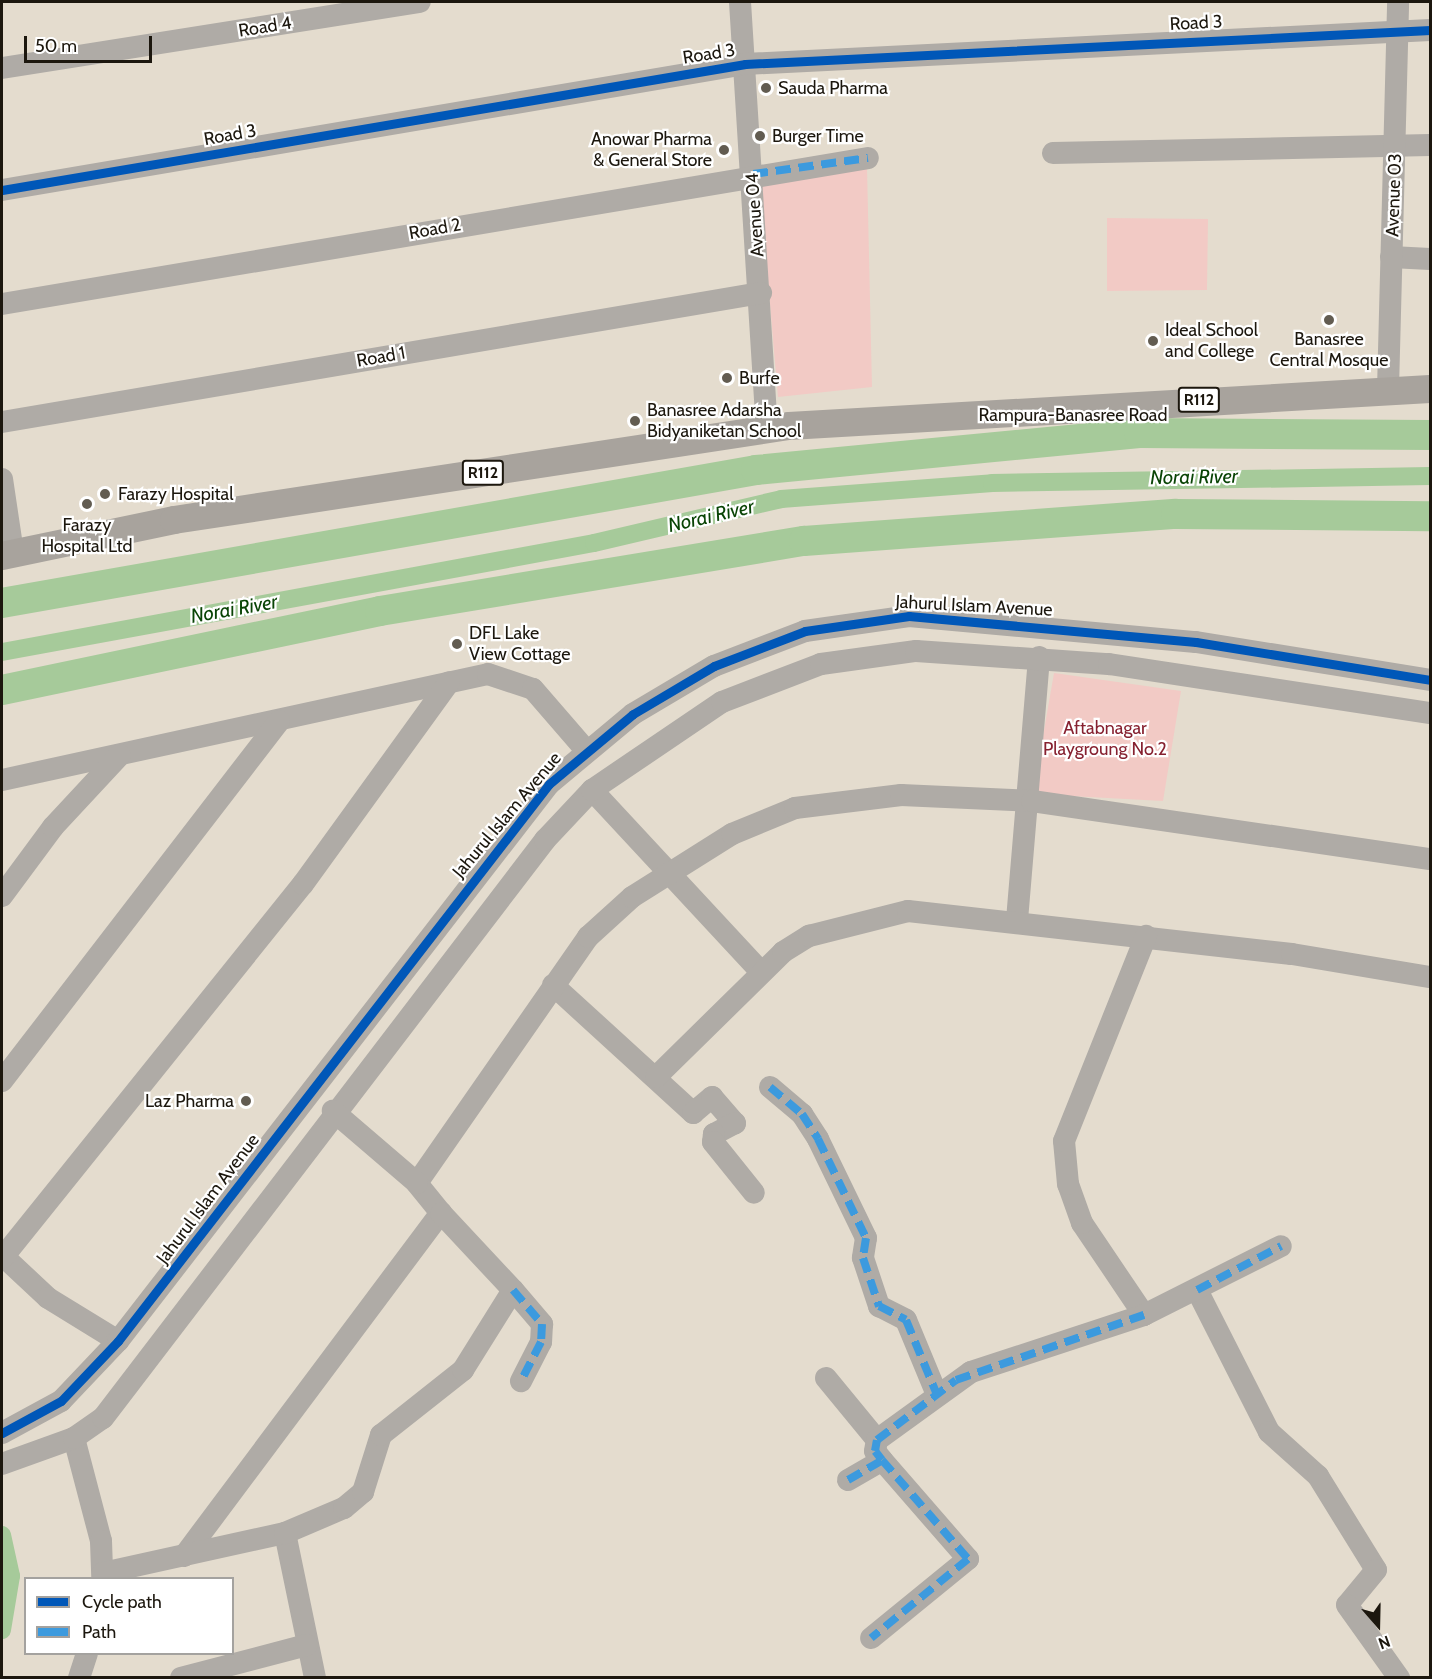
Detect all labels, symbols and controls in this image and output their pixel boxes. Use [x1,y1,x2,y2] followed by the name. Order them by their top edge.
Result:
[1169,11,1223,35] street label: Road 3
[237,12,293,42] street label: Road 4
[27,24,154,62] scale bar
[35,35,77,57] text: 50 m
[681,39,737,69] street label: Road 3
[778,77,888,99] place label: Sauda Pharma
[759,81,773,95] marker: Sauda Pharma
[202,120,258,150] street label: Road 3
[772,125,864,147] place label: Burger Time
[591,129,712,172] place label: Anowar Pharma & General Store
[753,129,767,143] marker: Burger Time
[717,143,731,157] marker: Anowar Pharma & General Store
[1382,153,1406,237] street label: Avenue 03
[741,172,769,258] street label: Avenue 04
[407,214,463,244] street label: Road 2
[1322,313,1336,327] marker: Banasree Central Mosque
[1165,320,1258,362] place label: Ideal School and College
[1270,329,1388,372] place label: Banasree Central Mosque
[1146,334,1160,348] marker: Ideal School and College
[355,342,407,372] street label: Road 1
[739,367,780,389] place label: Burfe
[720,371,734,385] marker: Burfe
[1176,387,1222,413] road number: R112
[647,400,801,442] place label: Banasree Adarsha Bidyaniketan School
[979,404,1167,426] street label: Rampura-Banasree Road
[628,414,642,428] marker: Banasree Adarsha Bidyaniketan School
[460,460,506,486] road number: R112
[1150,464,1238,490] water label: Norai River
[118,483,233,505] place label: Farazy Hospital
[96,485,114,503] marker: Farazy Hospital
[666,494,756,538] water label: Norai River
[78,495,96,513] marker: Farazy Hospital Ltd
[41,515,133,558] place label: Farazy Hospital Ltd
[189,590,279,628] water label: Norai River
[895,591,1053,621] street label: Jahurul Islam Avenue
[469,623,570,666] place label: DFL Lake View Cottage
[450,637,464,651] marker: DFL Lake View Cottage
[1043,718,1167,760] park label: Aftabnagar Playgroung No.2
[448,748,566,882] street label: Jahurul Islam Avenue
[145,1090,234,1112] place label: Laz Pharma
[239,1094,253,1108] marker: Laz Pharma
[152,1130,264,1268] street label: Jahurul Islam Avenue
[24,1577,234,1655] legend
[82,1591,162,1613] text: Cycle path
[1348,1595,1408,1655] north arrow
[82,1621,116,1643] text: Path
[1376,1632,1393,1653] text: N

